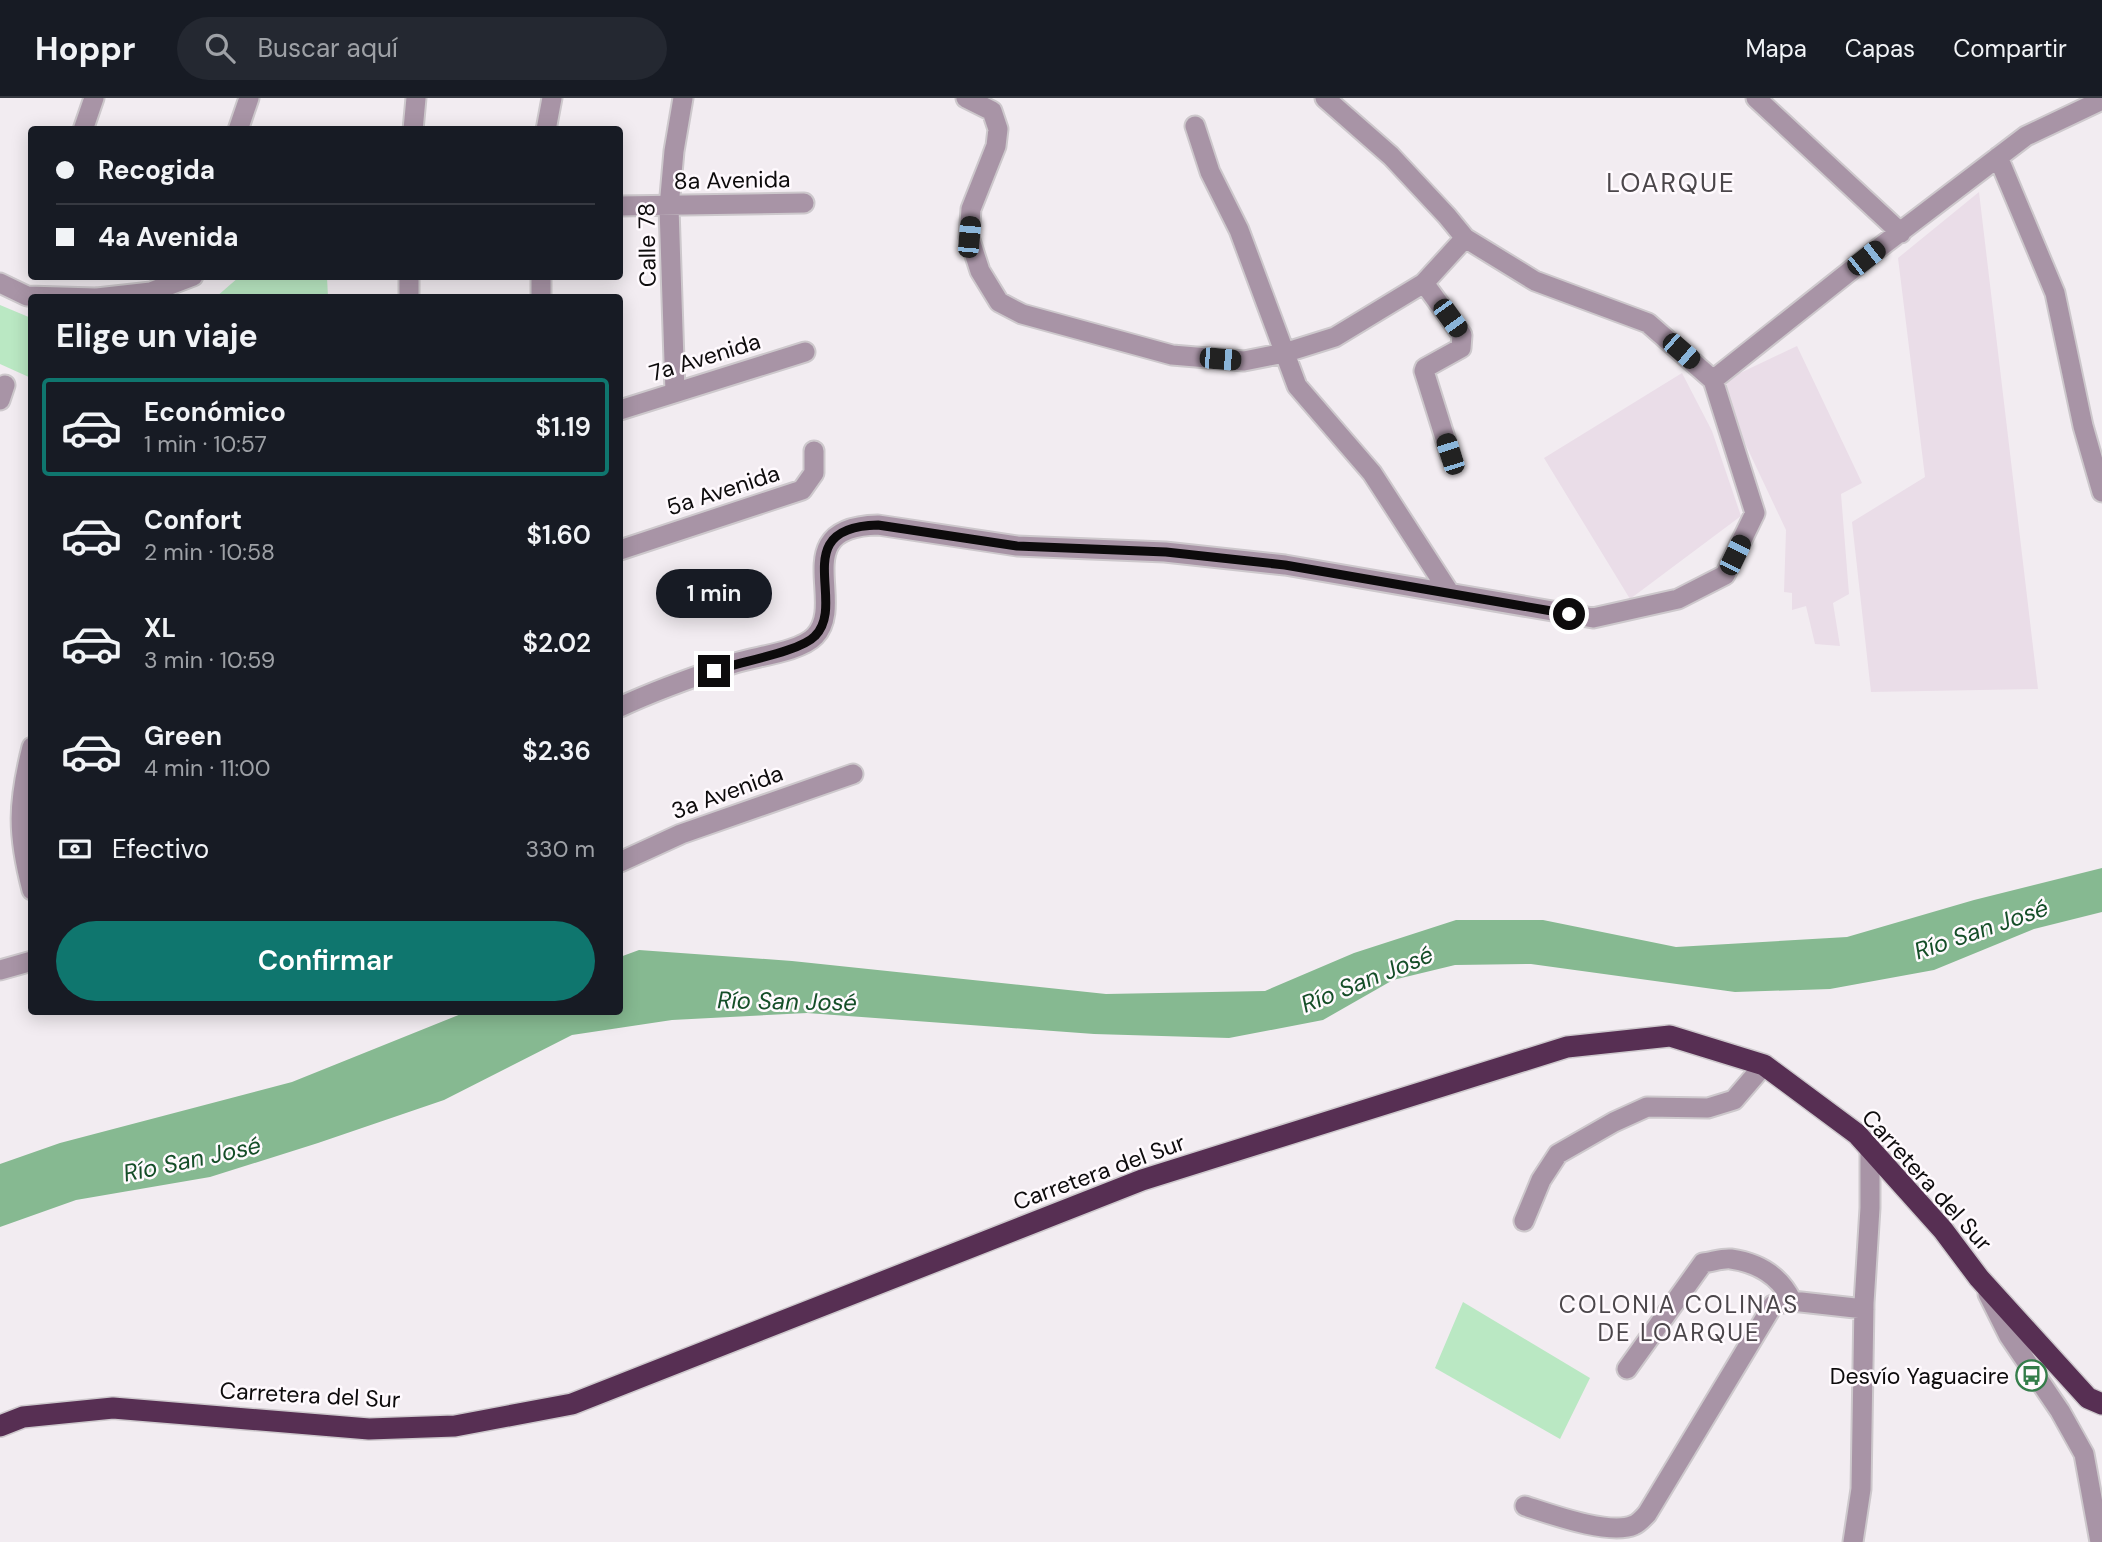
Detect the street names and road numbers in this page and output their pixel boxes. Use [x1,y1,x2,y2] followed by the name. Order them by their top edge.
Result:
[673,164,791,196] street label: 8a Avenida
[631,203,663,287] street label: Calle 78
[646,326,764,388] street label: 7a Avenida
[663,458,783,522] street label: 5a Avenida
[667,758,787,826] street label: 3a Avenida
[1855,1103,1999,1257] street label: Carretera del Sur
[1009,1127,1189,1217] street label: Carretera del Sur
[219,1375,401,1415] street label: Carretera del Sur

